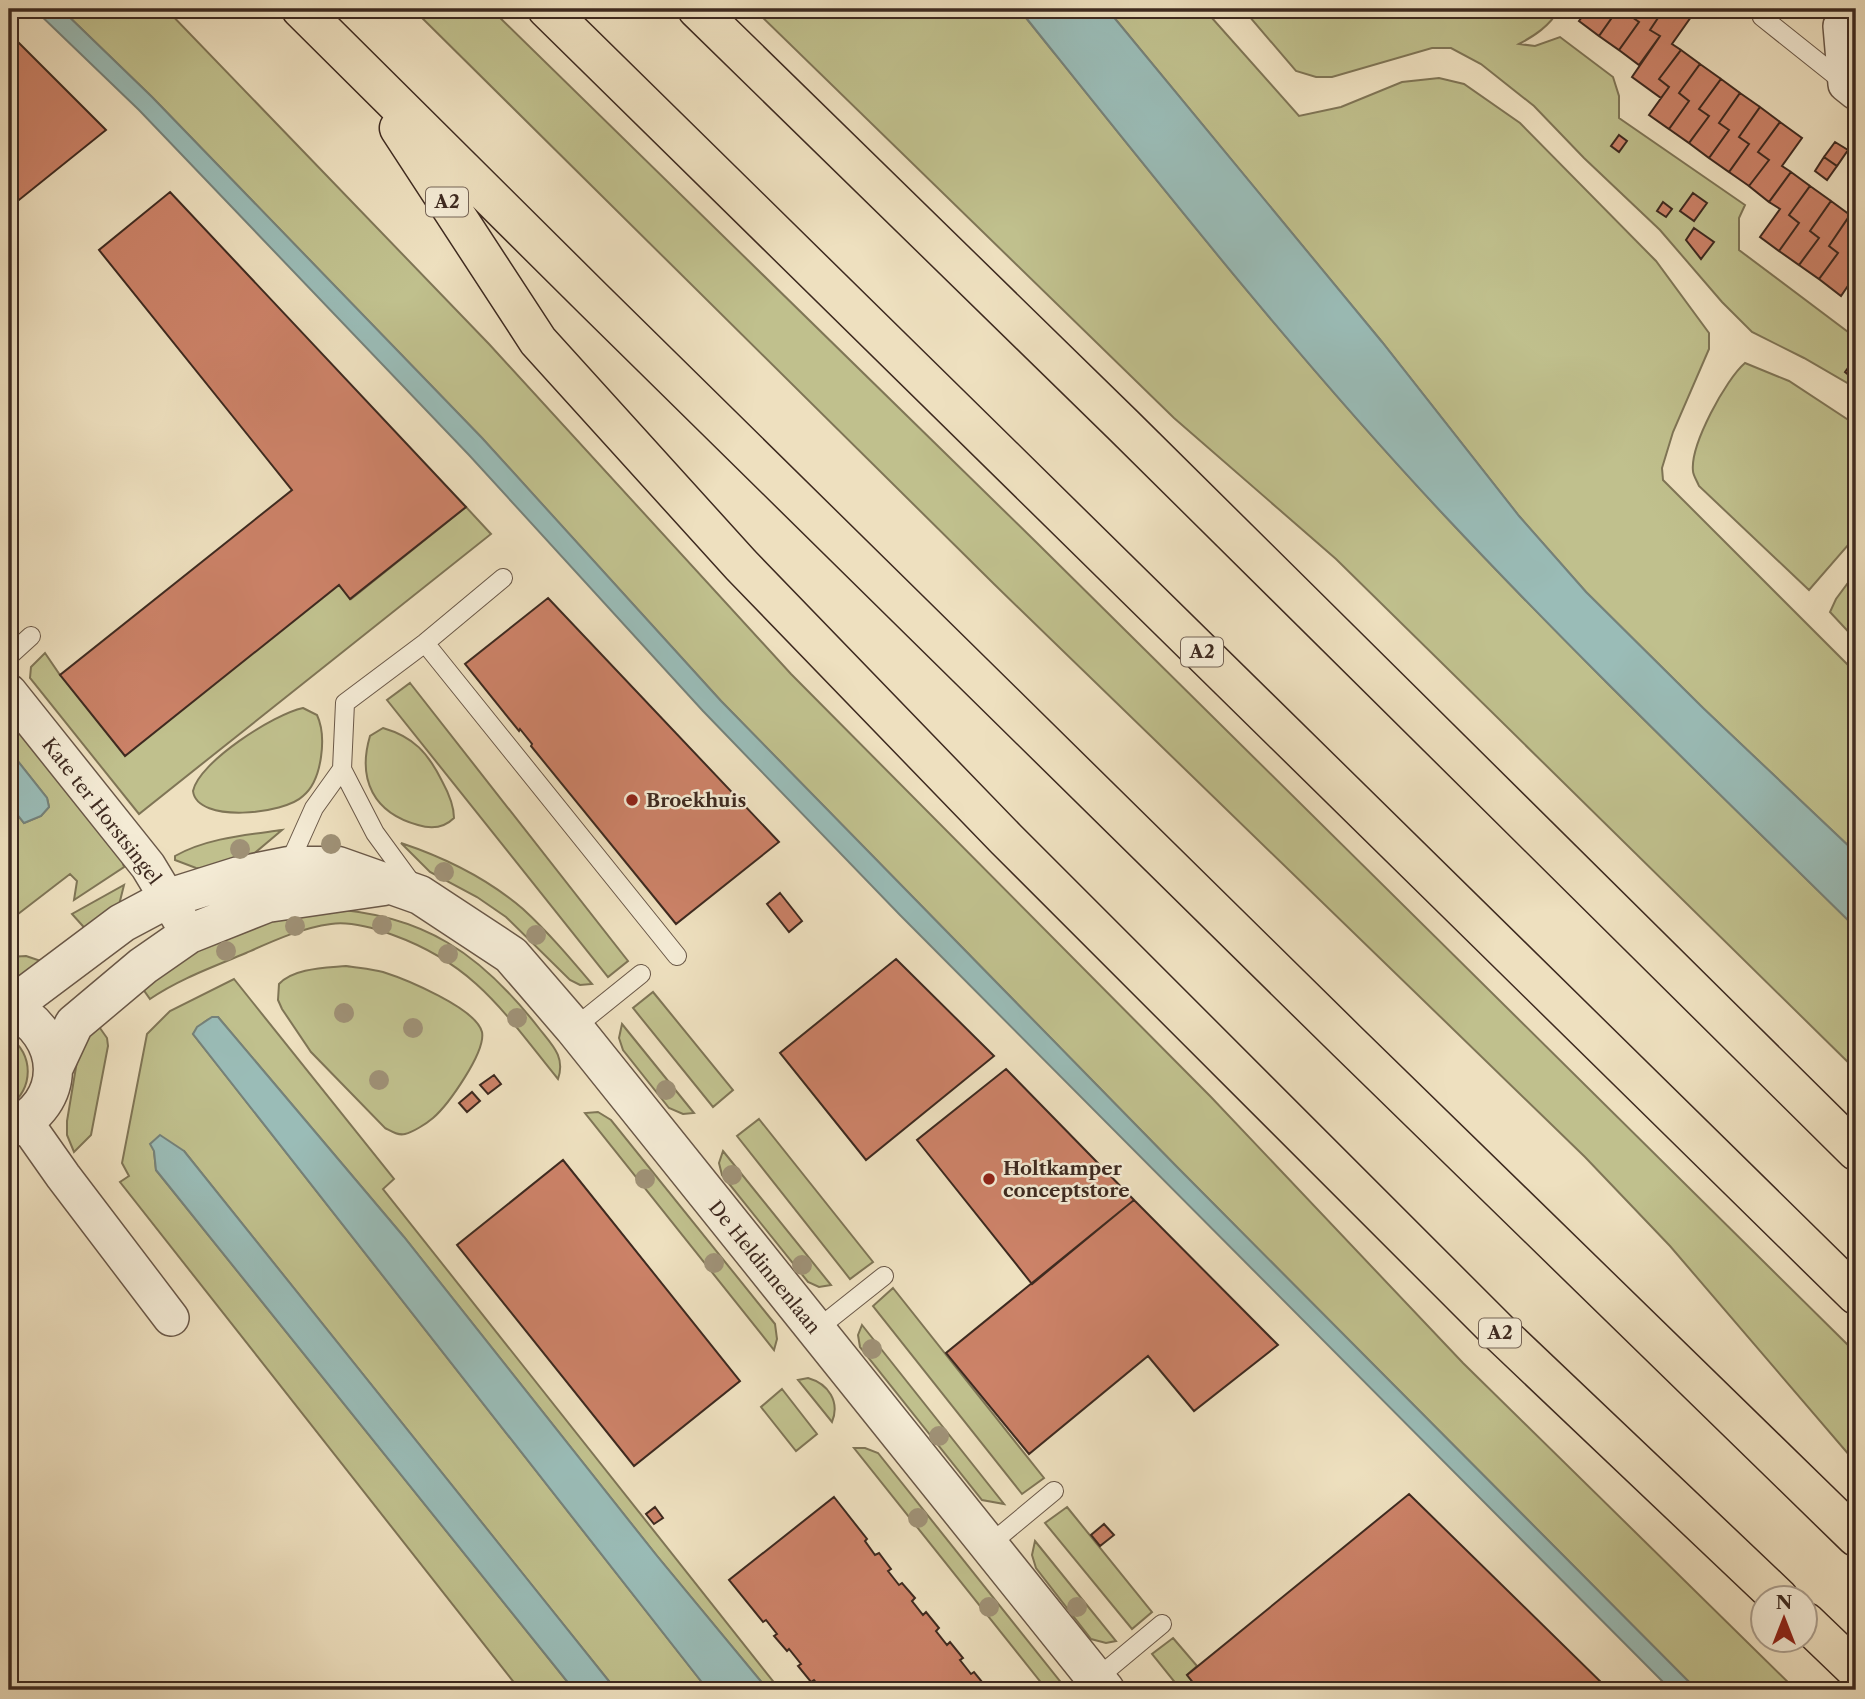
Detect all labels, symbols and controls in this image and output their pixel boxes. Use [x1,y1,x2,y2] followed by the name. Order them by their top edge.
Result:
[426,188,468,216] road number: A2
[1181,638,1223,666] road number: A2
[37,733,166,890] street label: Kate ter Horstsingel
[646,789,746,812] place label: Broekhuis
[624,792,640,808] marker: Broekhuis
[1003,1157,1130,1202] place label: Holtkamper conceptstore
[981,1171,997,1187] marker: Holtkamper conceptstore
[704,1196,825,1339] street label: De Heldinnenlaan
[1479,1318,1521,1348] road number: A2
[1750,1584,1820,1654] north arrow
[1776,1591,1792,1614] text: N

